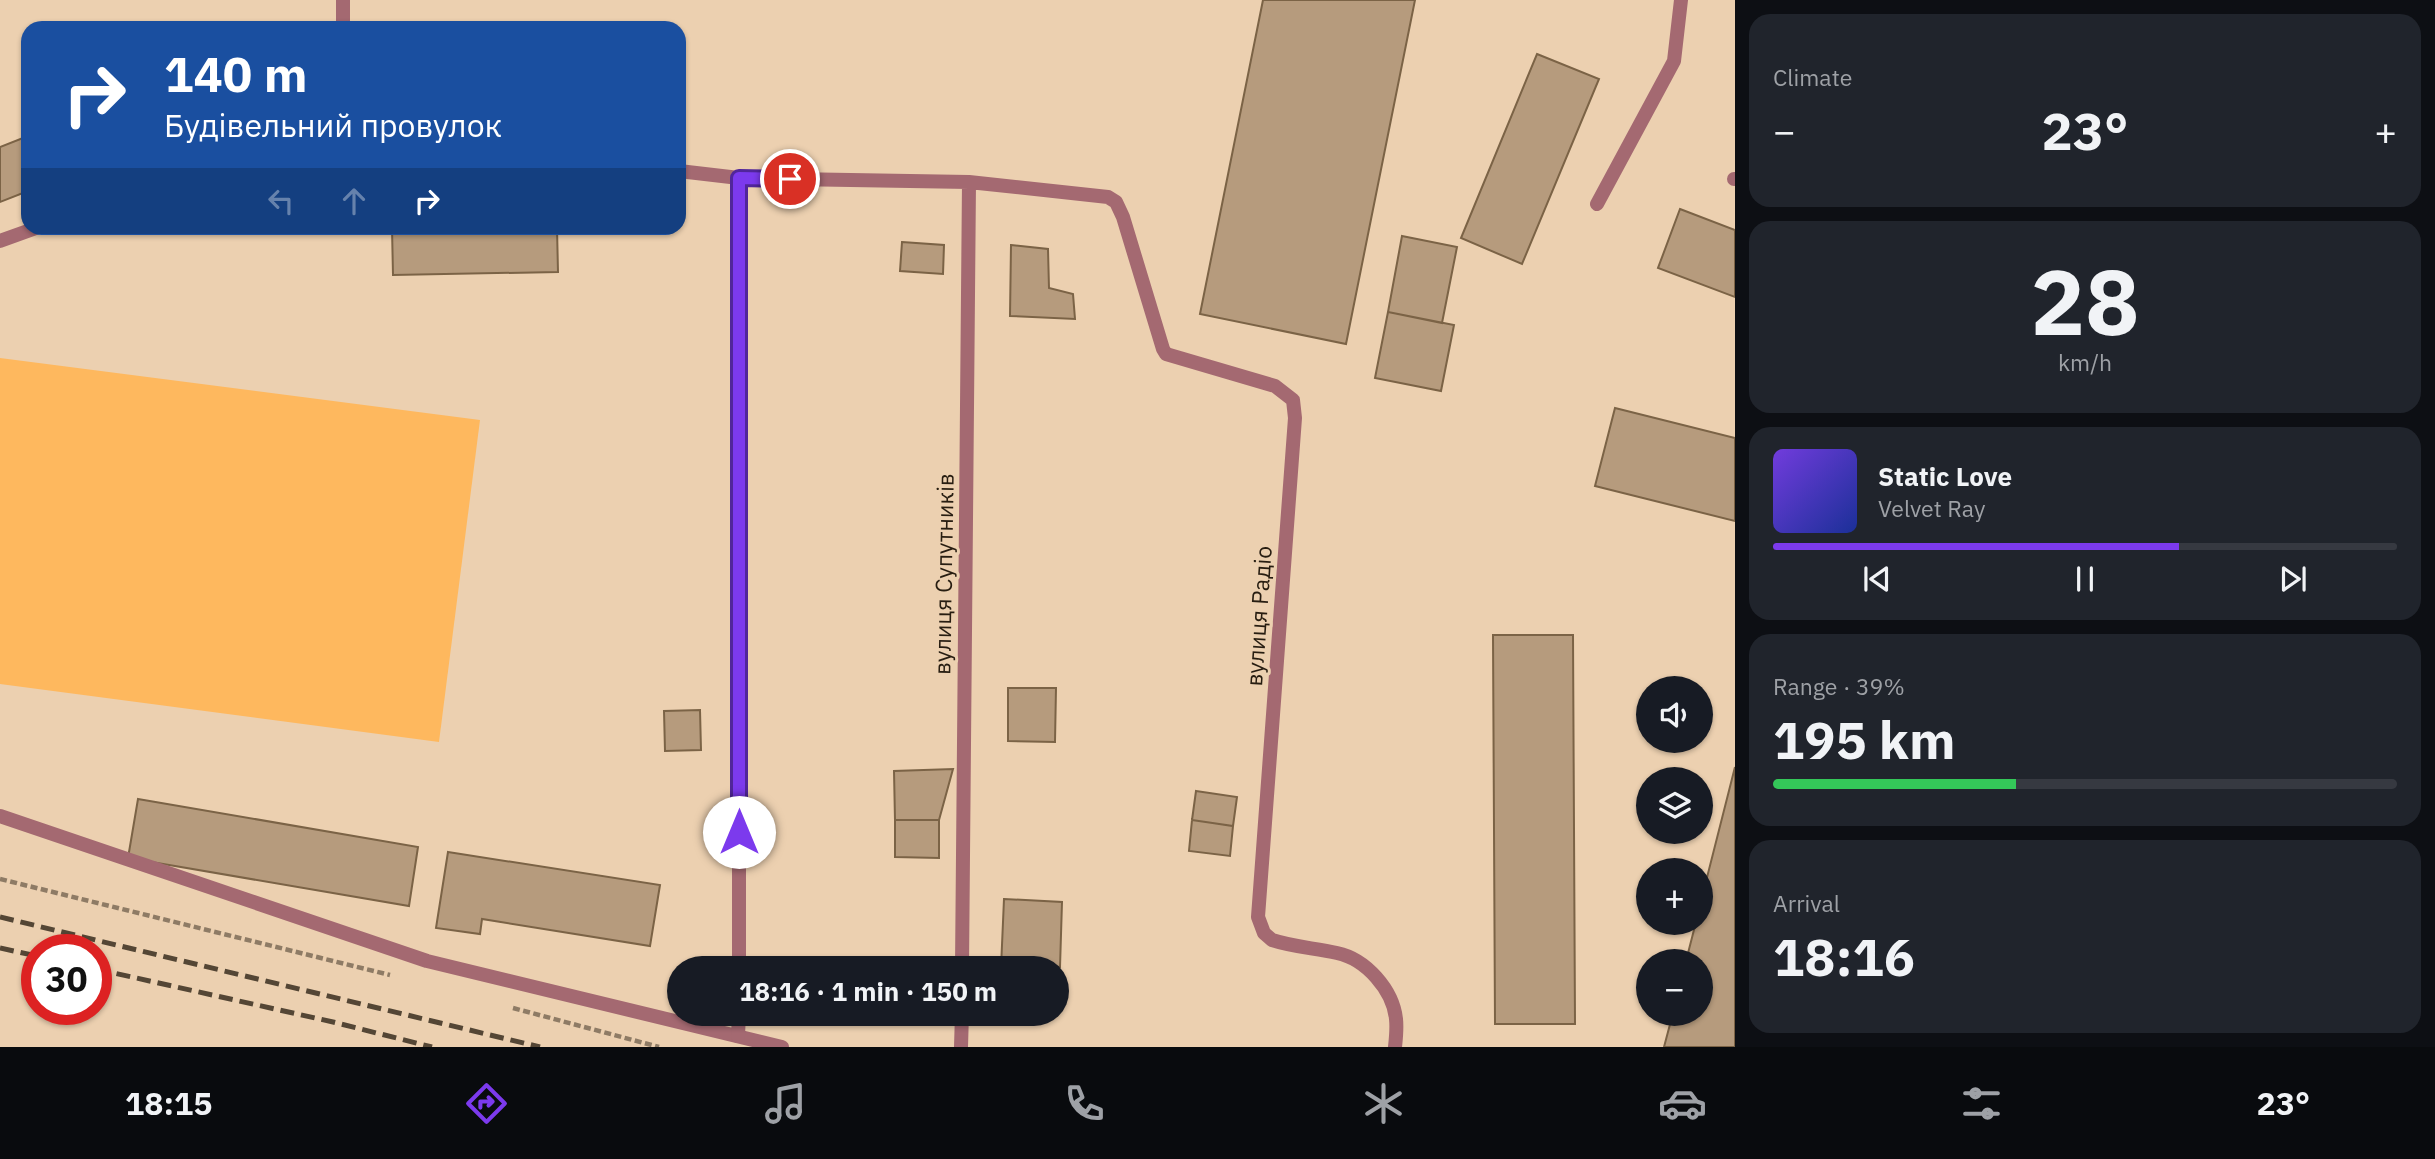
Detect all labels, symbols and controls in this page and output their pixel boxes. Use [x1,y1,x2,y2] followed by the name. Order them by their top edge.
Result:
[164,42,308,105] text: 140 m
[49,49,140,140] icon: right
[1773,62,1852,92] text: Climate
[2042,97,2128,164] text: 23°
[164,104,502,146] text: Будівельний провулок
[1773,106,1796,155] text: −
[2374,106,2397,155] text: +
[760,149,820,209] pin
[771,160,809,198] icon: arrive
[262,182,300,220] icon: left
[335,182,373,220] icon: ahead
[408,182,446,220] icon: right
[2030,242,2140,360] text: 28
[2058,347,2112,377] text: km/h
[1878,459,2012,493] text: Static Love
[926,473,960,675] street label: вулиця Супутників
[1878,493,1985,523] text: Velvet Ray
[1238,545,1278,687] street label: вулиця Радіо
[1858,560,1896,598] icon: previous
[2066,560,2104,598] icon: pause
[2274,560,2312,598] icon: next
[1773,671,1905,701] text: Range · 39%
[1636,676,1713,1026] map controls
[1636,676,1713,753] button: sound
[1773,706,1955,773] text: 195 km
[1636,767,1713,844] button: layers
[702,795,776,869] position arrow
[1636,858,1713,935] button: +
[1773,888,1840,918] text: Arrival
[1773,923,1915,990] text: 18:16
[21,934,112,1025] speed limit sign: 30
[1636,949,1713,1026] button: −
[739,974,997,1008] text: 18:16 · 1 min · 150 m
[462,1079,511,1128] icon: directions
[761,1079,810,1128] icon: music
[1060,1079,1109,1128] icon: phone
[1359,1079,1408,1128] icon: climate
[1658,1079,1707,1128] icon: car
[1957,1079,2006,1128] icon: filters
[125,1082,212,1124] text: 18:15
[2256,1082,2310,1124] text: 23°

